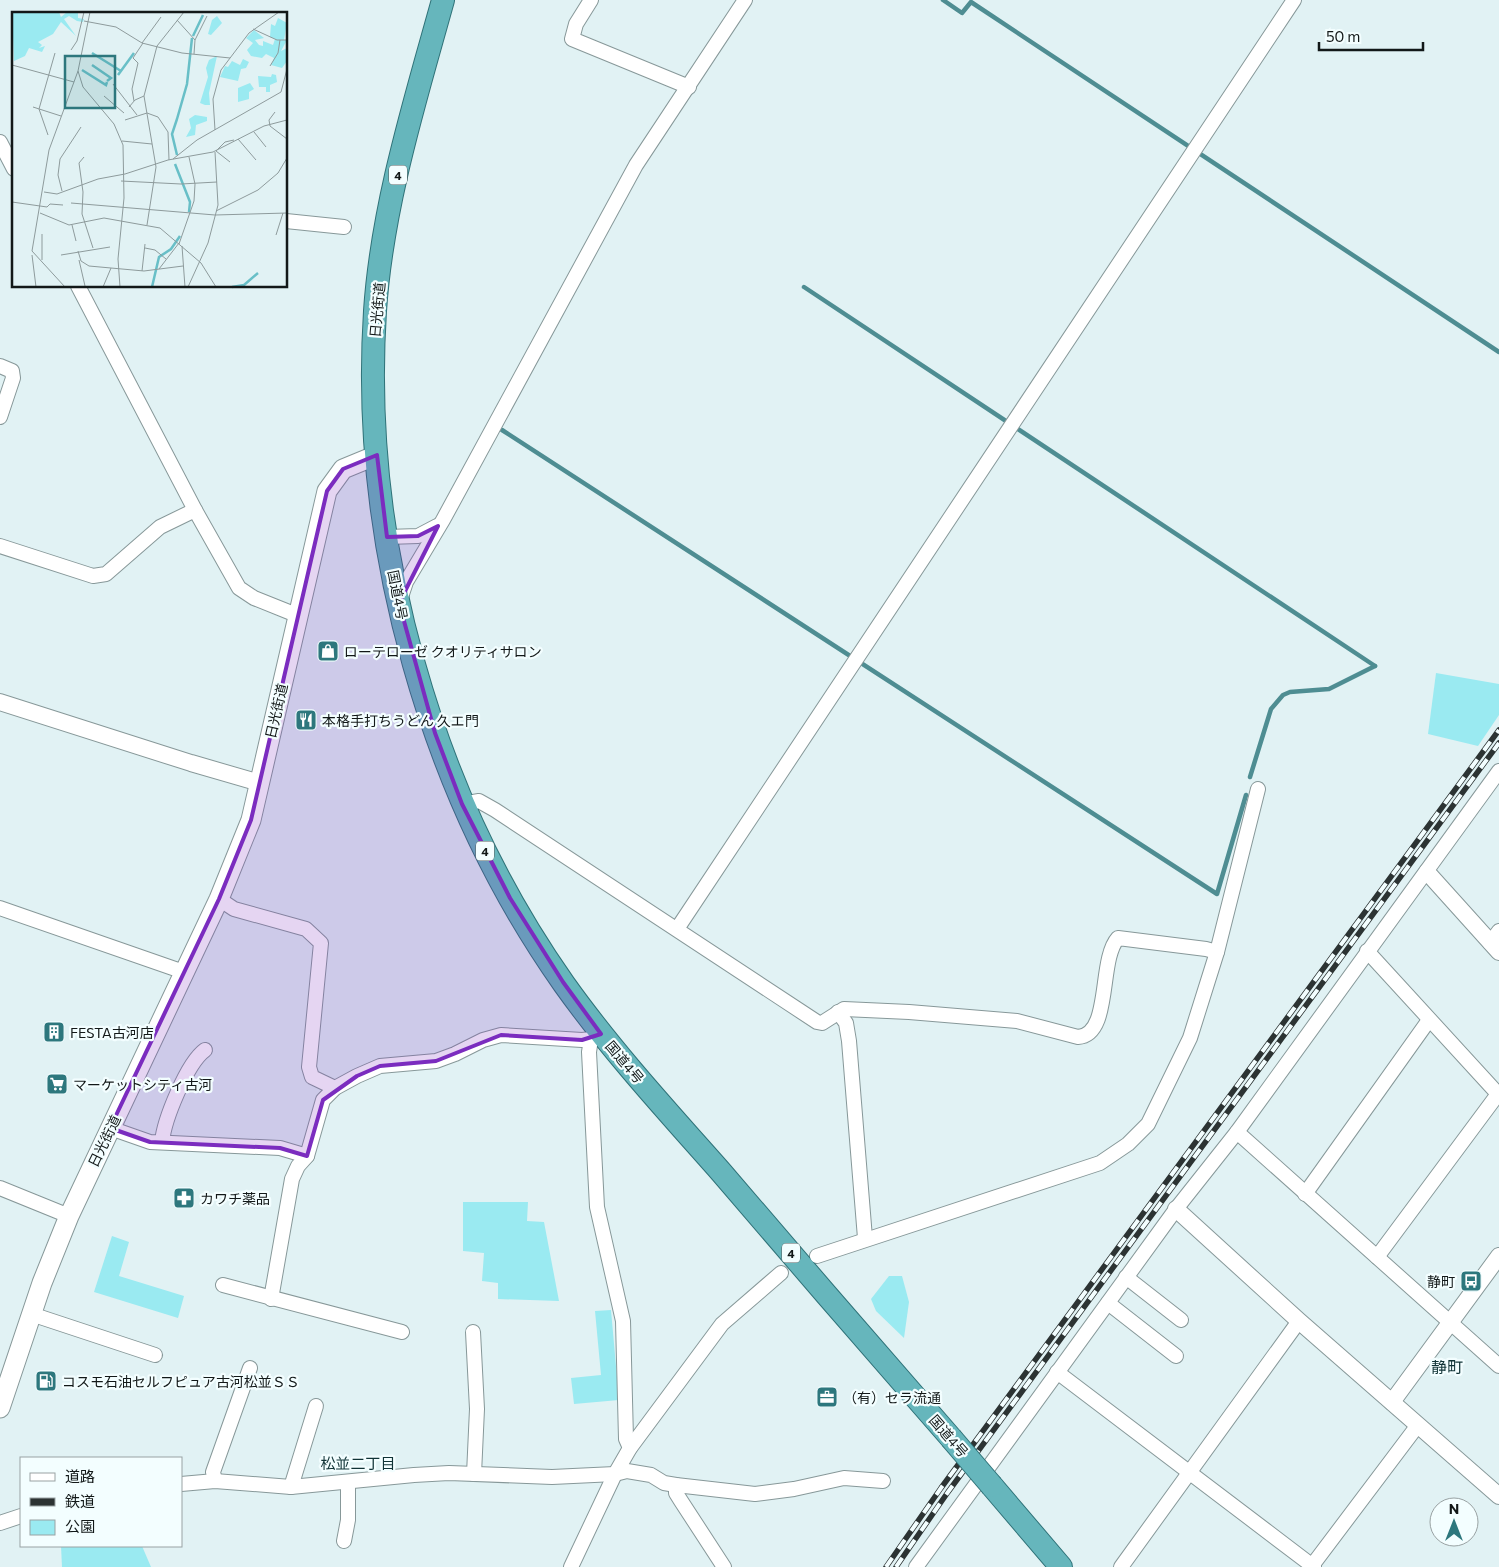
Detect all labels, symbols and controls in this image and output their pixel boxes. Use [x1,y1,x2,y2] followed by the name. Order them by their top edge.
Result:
[12,12,288,288] inset map
[1319,20,1423,52] scale bar
[1326,27,1360,45] text: 50 m
[389,166,407,184] road number: 4
[366,281,388,339] street label: 日光街道
[385,569,411,621] street label: 国道4号
[316,639,340,663] shop icon: ローテローゼ クオリティサロン
[344,643,542,660] place label: ローテローゼ クオリティサロン
[261,682,291,740] street label: 日光街道
[294,708,318,732] restaurant icon: 本格手打ちうどん 久エ門
[322,712,479,729] place label: 本格手打ちうどん 久エ門
[476,841,494,860] road number: 4
[42,1020,66,1044] building icon: FESTA古河店
[70,1024,154,1041] place label: FESTA古河店
[602,1037,648,1087] street label: 国道4号
[45,1072,69,1096] supermarket icon: マーケットシティ古河
[73,1076,212,1093] place label: マーケットシティ古河
[84,1112,124,1170] street label: 日光街道
[172,1186,196,1210] pharmacy icon: カワチ薬品
[200,1190,270,1207] place label: カワチ薬品
[782,1244,800,1262] road number: 4
[1459,1269,1483,1293] bus stop icon: 静町
[1427,1273,1455,1290] place label: 静町
[1431,1357,1463,1376] district label: 静町
[34,1369,58,1393] fuel station icon: コスモ石油セルフピュア古河松並ＳＳ
[62,1373,300,1390] place label: コスモ石油セルフピュア古河松並ＳＳ
[815,1385,839,1409] office icon: （有）セラ流通
[843,1389,941,1406] place label: （有）セラ流通
[926,1411,972,1461] street label: 国道4号
[320,1454,396,1472] district label: 松並二丁目
[20,1457,182,1547] legend
[65,1467,95,1485] text: 道路
[65,1492,95,1510] text: 鉄道
[1429,1497,1479,1547] north arrow
[1449,1500,1459,1517] text: N
[65,1517,95,1535] text: 公園

